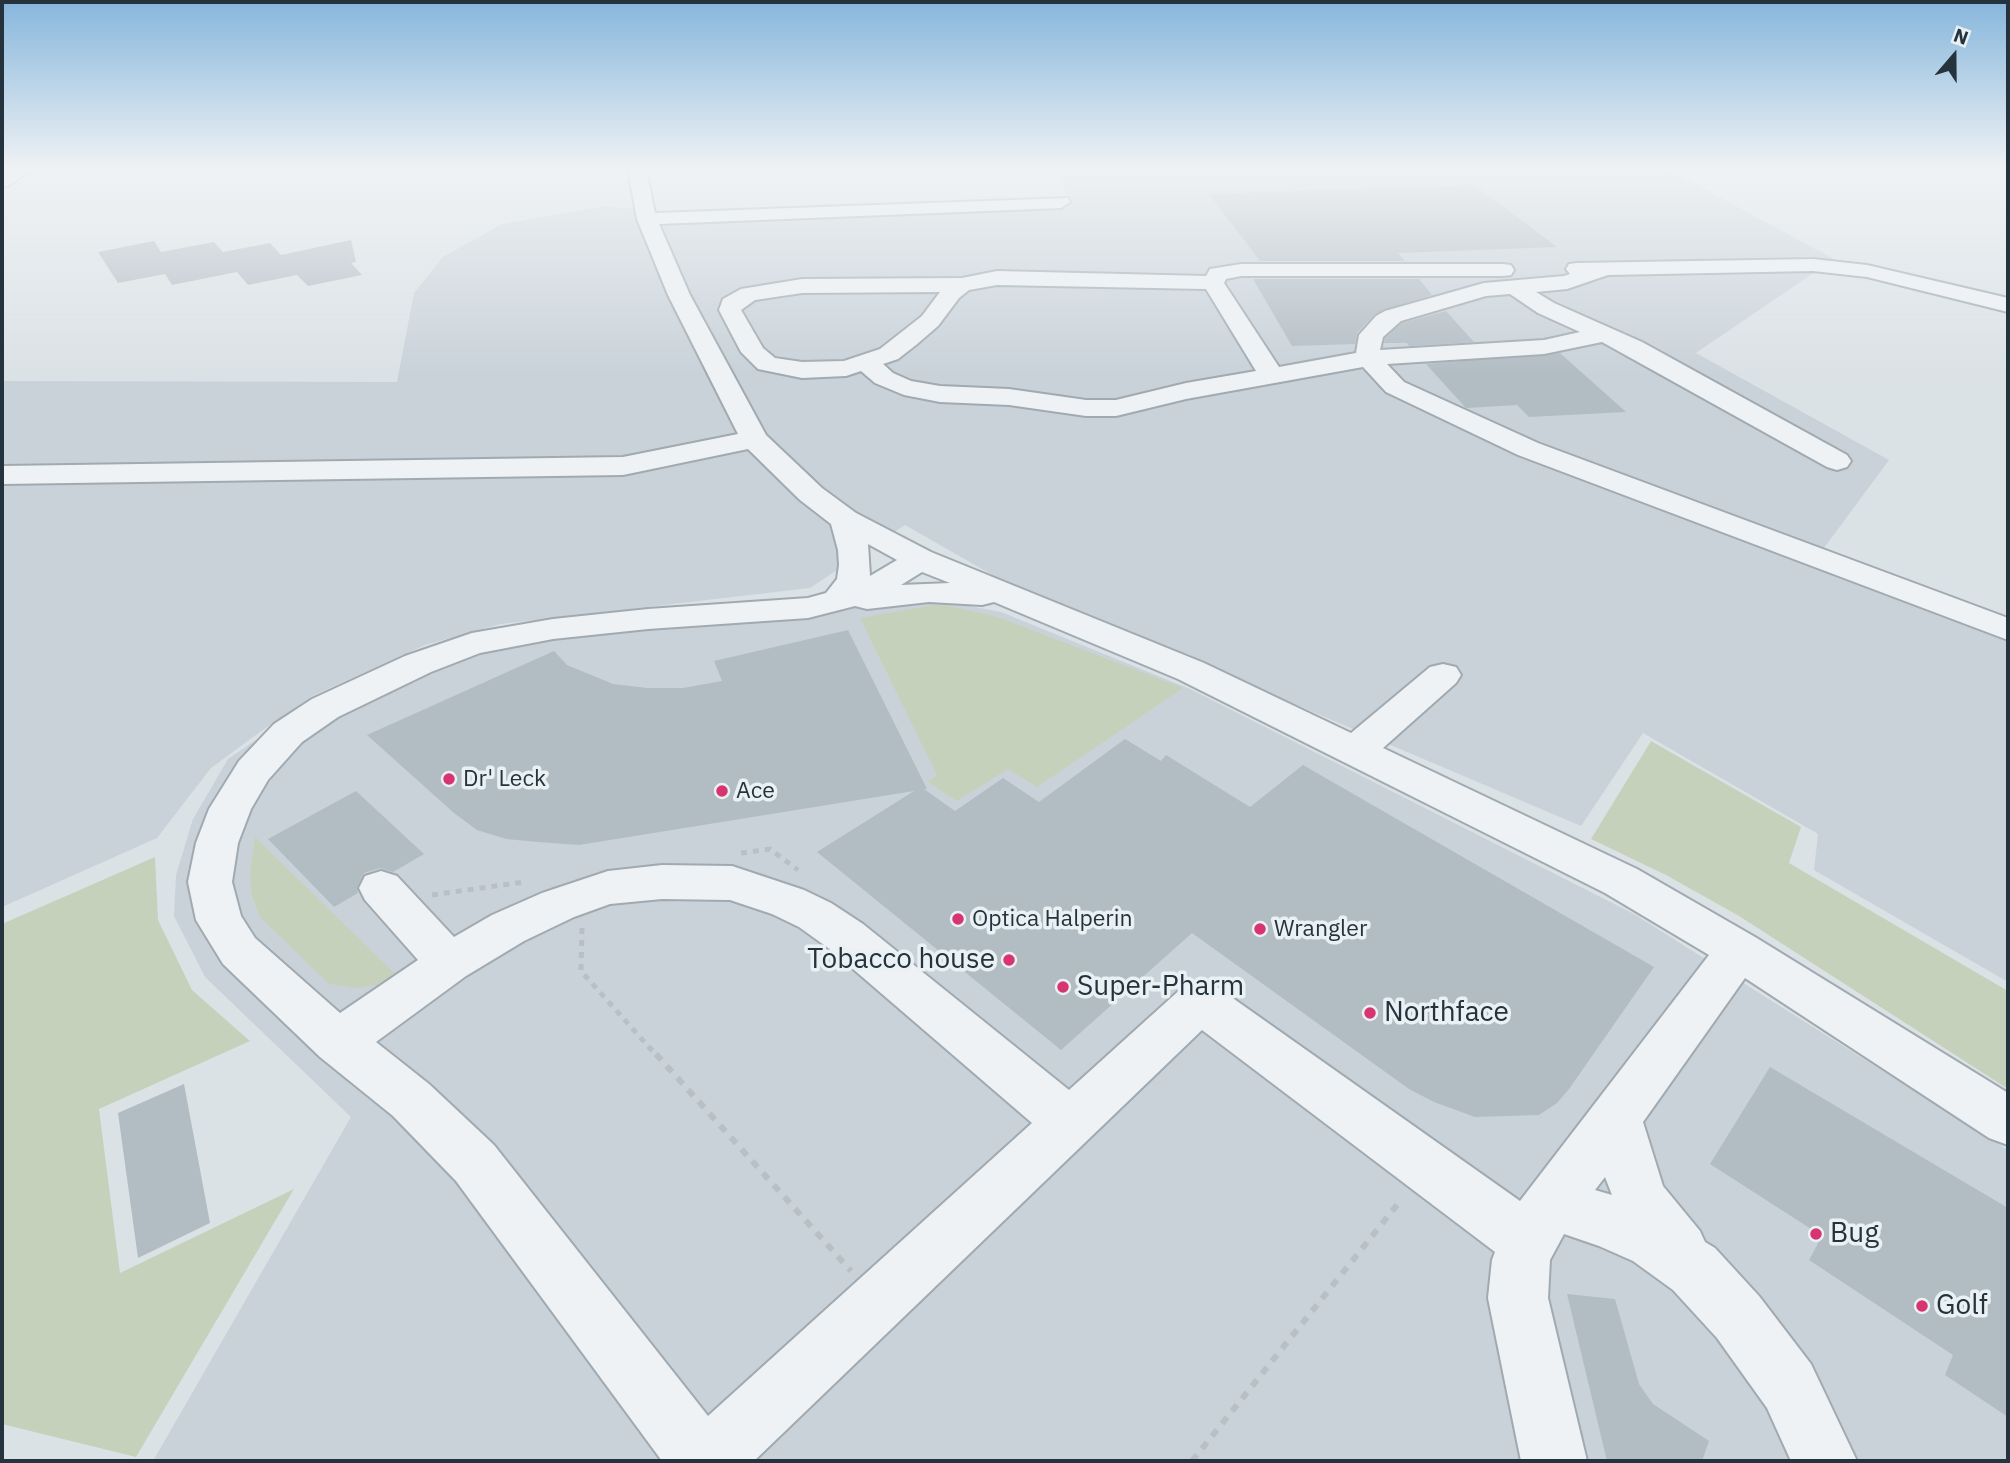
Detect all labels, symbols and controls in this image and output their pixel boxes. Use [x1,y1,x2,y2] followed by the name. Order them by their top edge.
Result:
[1919,21,1989,91] north arrow
[1951,23,1972,50] text: N
[463,765,546,793] place label: Dr' Leck
[441,771,457,787] marker: Dr' Leck
[736,777,775,805] place label: Ace
[714,783,730,799] marker: Ace
[972,905,1133,933] place label: Optica Halperin
[950,911,966,927] marker: Optica Halperin
[1274,915,1367,943] place label: Wrangler
[1252,921,1268,937] marker: Wrangler
[807,943,995,977] place label: Tobacco house
[1001,952,1017,968] marker: Tobacco house
[1077,970,1244,1004] place label: Super-Pharm
[1055,979,1071,995] marker: Super-Pharm
[1384,996,1509,1030] place label: Northface
[1362,1005,1378,1021] marker: Northface
[1830,1217,1879,1251] place label: Bug
[1808,1226,1824,1242] marker: Bug
[1936,1289,1988,1323] place label: Golf
[1914,1298,1930,1314] marker: Golf

